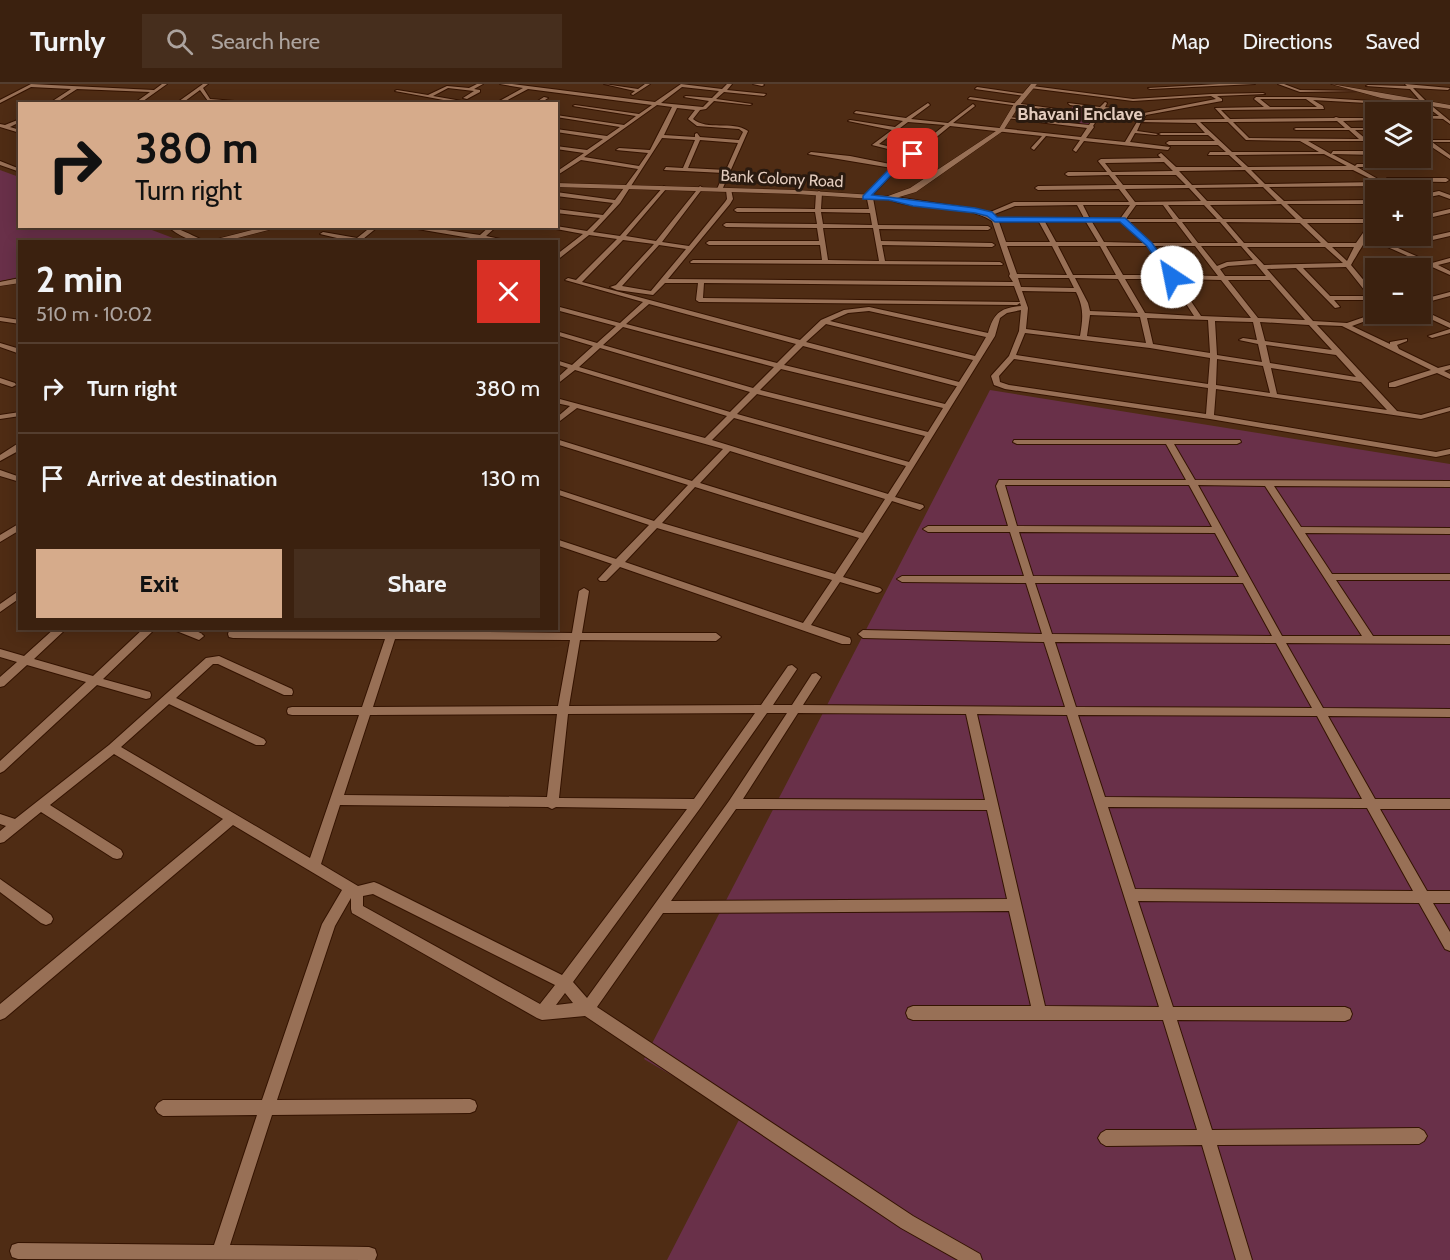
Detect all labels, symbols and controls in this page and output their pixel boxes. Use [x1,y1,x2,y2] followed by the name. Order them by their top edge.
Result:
[142,14,562,68] search box
[30,24,106,58] text: Turnly
[163,25,196,58] icon: search
[211,28,320,55] text: Search here
[1171,29,1210,54] text: Map
[1243,29,1332,54] text: Directions
[1365,29,1420,54] text: Saved
[1365,102,1431,324] map controls
[1365,102,1431,168] button: layers
[1017,103,1143,125] district label: Bhavani Enclave
[135,122,259,174] text: 380 m
[36,126,114,204] icon: right
[887,128,938,179] pin
[896,137,929,170] icon: arrive
[720,166,844,191] street label: Bank Colony Road
[135,174,242,207] text: Turn right
[1365,180,1431,246] button: +
[1140,245,1204,309] position arrow
[36,257,123,301] text: 2 min
[1365,258,1431,324] button: −
[477,260,540,323] button: close
[36,302,152,326] text: 510 m · 10:02
[36,372,69,405] icon: right
[87,375,177,402] text: Turn right
[475,375,540,402] text: 380 m
[36,462,69,495] icon: arrive
[87,465,277,492] text: Arrive at destination
[481,465,540,492] text: 130 m
[36,549,282,618] button: Exit
[294,549,540,618] button: Share

